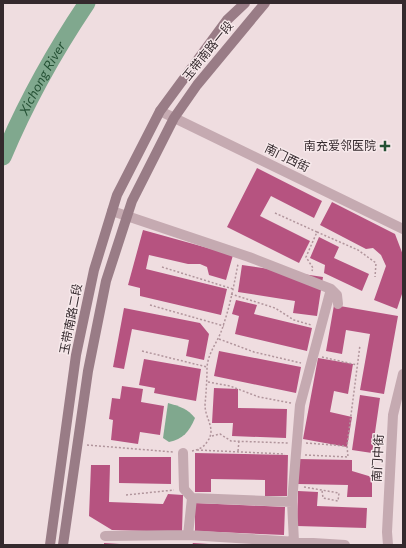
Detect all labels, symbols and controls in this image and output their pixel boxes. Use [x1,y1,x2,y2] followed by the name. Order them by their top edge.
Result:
[179,18,235,83] street label: 玉带南路一段
[15,38,69,118] water label: Xichong River
[304,138,376,152] place label: 南充爱邻医院
[263,140,312,174] street label: 南门西街
[379,140,391,152] marker: 南充爱邻医院
[56,282,84,355] street label: 玉带南路二段
[369,434,385,482] street label: 南门中街

